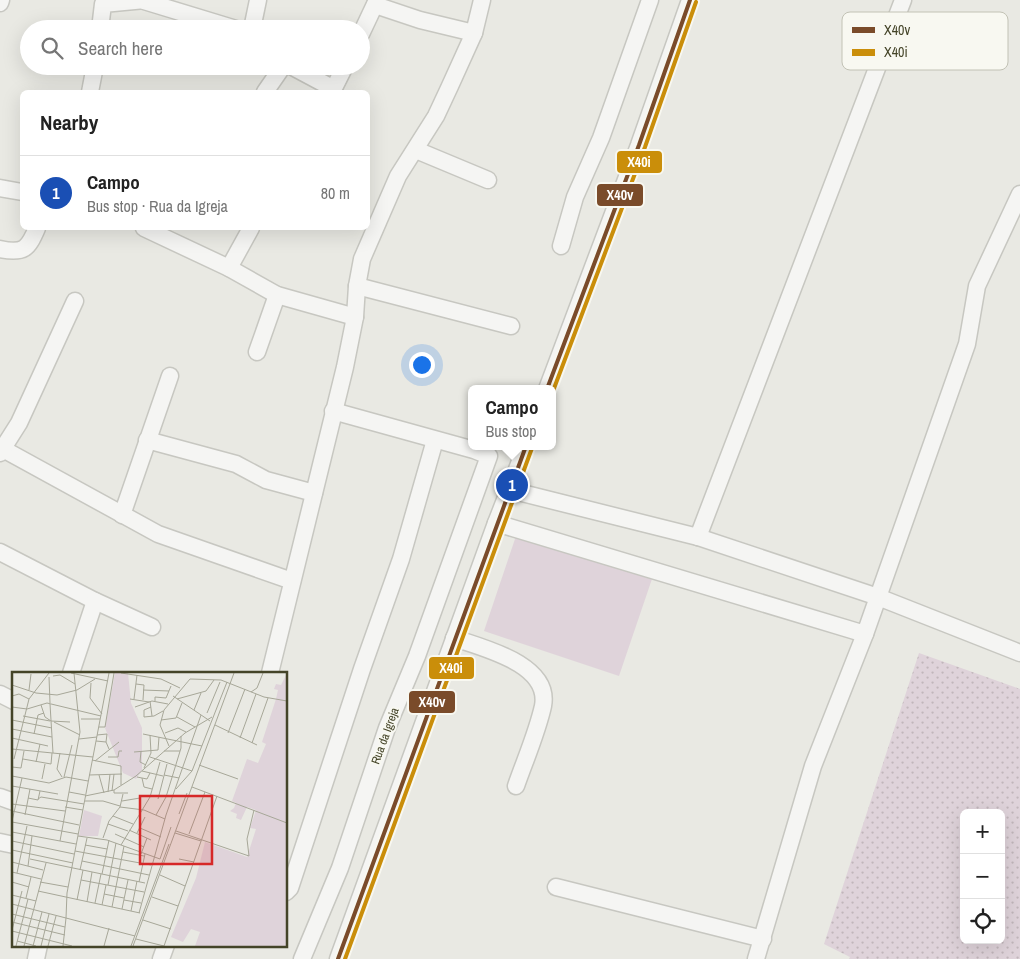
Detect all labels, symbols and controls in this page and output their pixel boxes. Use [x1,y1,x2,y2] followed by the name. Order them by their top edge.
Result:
[842,12,1008,70] legend
[20,20,370,75] search box
[884,21,910,39] text: X40v
[38,34,66,62] icon: search
[78,35,163,61] text: Search here
[884,43,908,61] text: X40i
[40,108,98,137] text: Nearby
[616,150,663,174] line badge: X40i
[627,153,651,171] text: X40i
[87,169,140,195] text: Campo
[52,182,60,204] text: 1
[321,182,350,204] text: 80 m
[596,183,644,207] line badge: X40v
[607,186,634,204] text: X40v
[87,195,228,217] text: Bus stop · Rua da Igreja
[409,352,435,378] your location
[468,385,556,450] popup
[486,394,538,420] text: Campo
[486,420,537,442] text: Bus stop
[496,466,528,504] pin: 1
[428,656,475,680] line badge: X40i
[439,659,463,677] text: X40i
[12,672,288,946] inset map
[408,690,456,714] line badge: X40v
[419,693,446,711] text: X40v
[367,705,403,766] street label: Rua da Igreja
[960,809,1005,944] map controls
[960,809,1005,854] button: +
[960,854,1005,899] button: −
[960,899,1005,944] button: locate

